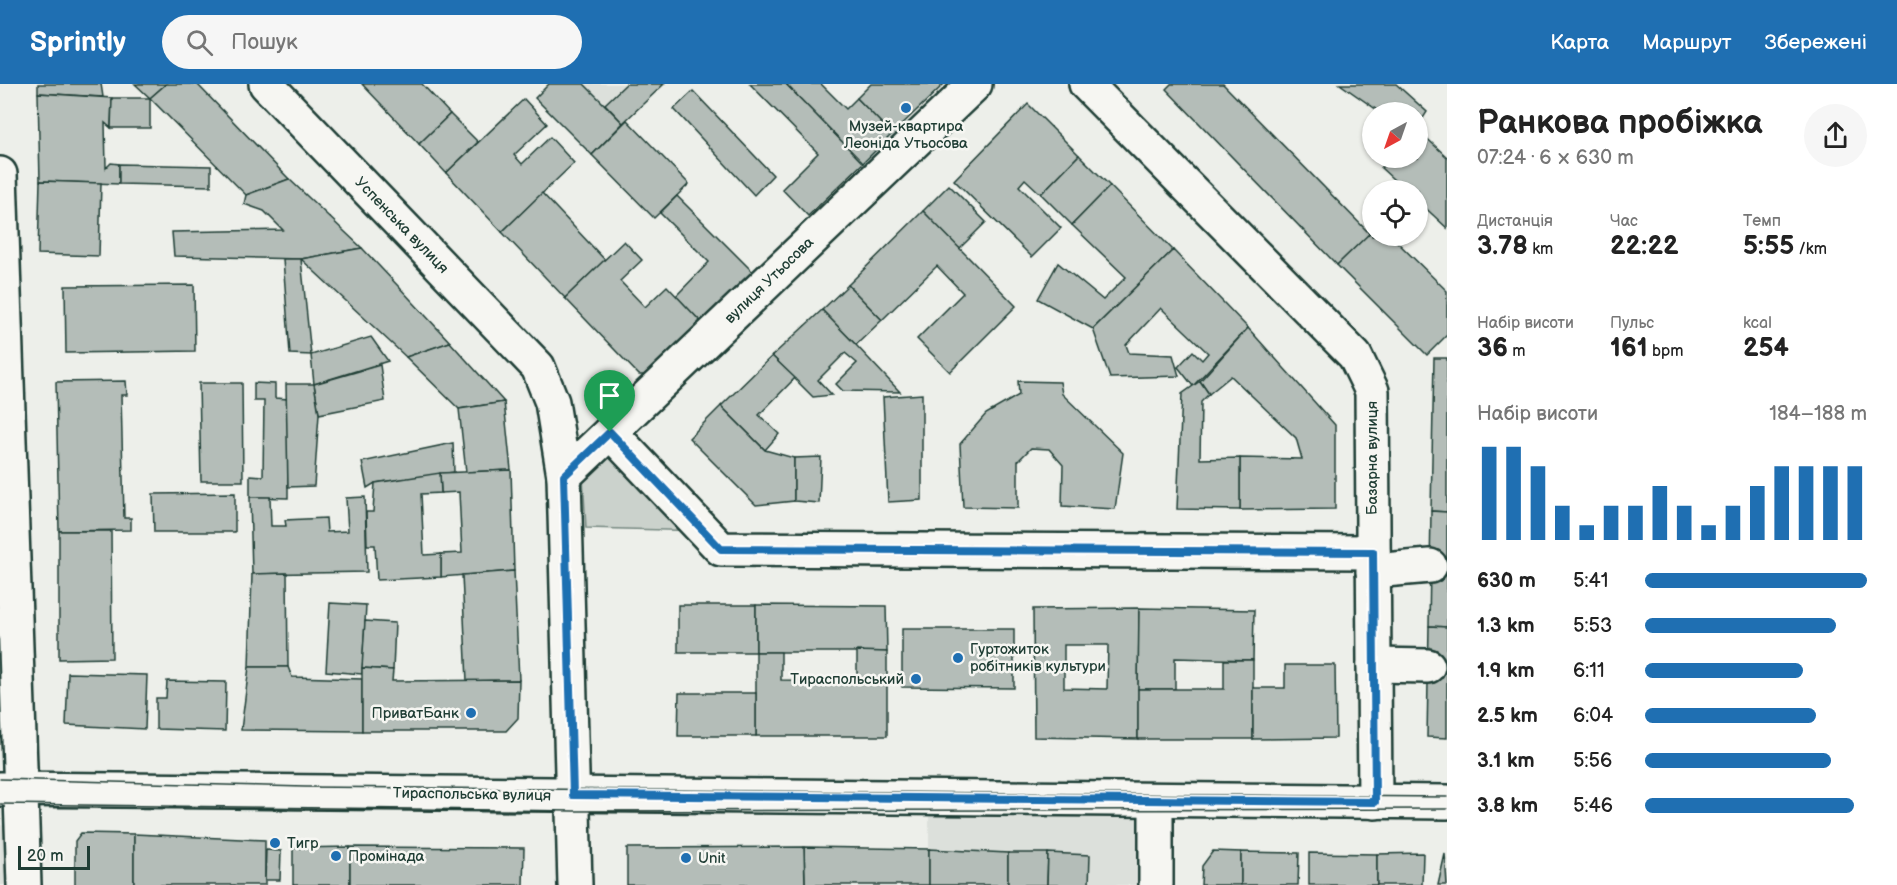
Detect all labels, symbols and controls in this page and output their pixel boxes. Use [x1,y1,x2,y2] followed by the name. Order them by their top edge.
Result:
[162,15,582,69] search box
[30,26,126,59] text: Sprintly
[183,26,216,59] icon: search
[231,29,298,56] text: Пошук
[1550,30,1609,55] text: Карта
[1642,30,1732,55] text: Маршрут
[1765,30,1867,55] text: Збережені
[899,101,913,115] marker: Музей-квартира Леоніда Утьосова
[1362,102,1428,168] north arrow
[1362,102,1428,246] map controls
[1477,103,1762,143] text: Ранкова пробіжка
[1804,104,1867,167] button: share
[843,117,968,153] place label: Музей-квартира Леоніда Утьосова
[1477,146,1634,170] text: 07:24 · 6 × 630 m
[351,173,453,278] street label: Успенська вулиця
[1362,180,1428,246] button: locate
[1477,212,1553,231] text: Дистанція
[1610,212,1638,231] text: Час
[1743,212,1781,231] text: Темп
[1477,231,1528,262] text: 3.78
[1610,231,1679,262] text: 22:22
[1743,231,1794,262] text: 5:55
[721,233,818,328] street label: вулиця Утьосова
[1528,240,1553,259] text: km
[1794,240,1827,259] text: /km
[1477,314,1574,333] text: Набір висоти
[1610,314,1654,333] text: Пульс
[1743,314,1772,333] text: kcal
[1477,333,1508,364] text: 36
[1610,333,1648,364] text: 161
[1743,333,1789,364] text: 254
[1508,342,1526,361] text: m
[1648,342,1684,361] text: bpm
[584,370,635,432] pin
[593,379,626,412] icon: arrive
[1363,401,1382,515] street label: Базарна вулиця
[1477,402,1598,426] text: Набір висоти
[1769,402,1867,426] text: 184–188 m
[1477,569,1536,593] text: 630 m
[1573,569,1608,593] text: 5:41
[1477,614,1534,638] text: 1.3 km
[1573,614,1612,638] text: 5:53
[970,640,1106,676] place label: Гуртожиток робітників культури
[951,651,965,665] marker: Гуртожиток робітників культури
[1477,659,1534,683] text: 1.9 km
[1573,659,1605,683] text: 6:11
[790,670,904,689] place label: Тираспольський
[909,672,923,686] marker: Тираспольський
[372,704,459,723] place label: ПриватБанк
[1477,704,1538,728] text: 2.5 km
[1573,704,1613,728] text: 6:04
[464,706,478,720] marker: ПриватБанк
[1477,749,1534,773] text: 3.1 km
[1573,749,1612,773] text: 5:56
[393,784,551,805] street label: Тираспольська вулиця
[1477,794,1538,818] text: 3.8 km
[1573,794,1613,818] text: 5:46
[287,834,319,853] place label: Тигр
[268,836,282,850] marker: Тигр
[18,843,90,870] scale bar
[27,847,63,866] text: 20 m
[348,847,425,866] place label: Промінада
[329,849,343,863] marker: Промінада
[698,849,726,868] place label: Unit
[679,851,693,865] marker: Unit

